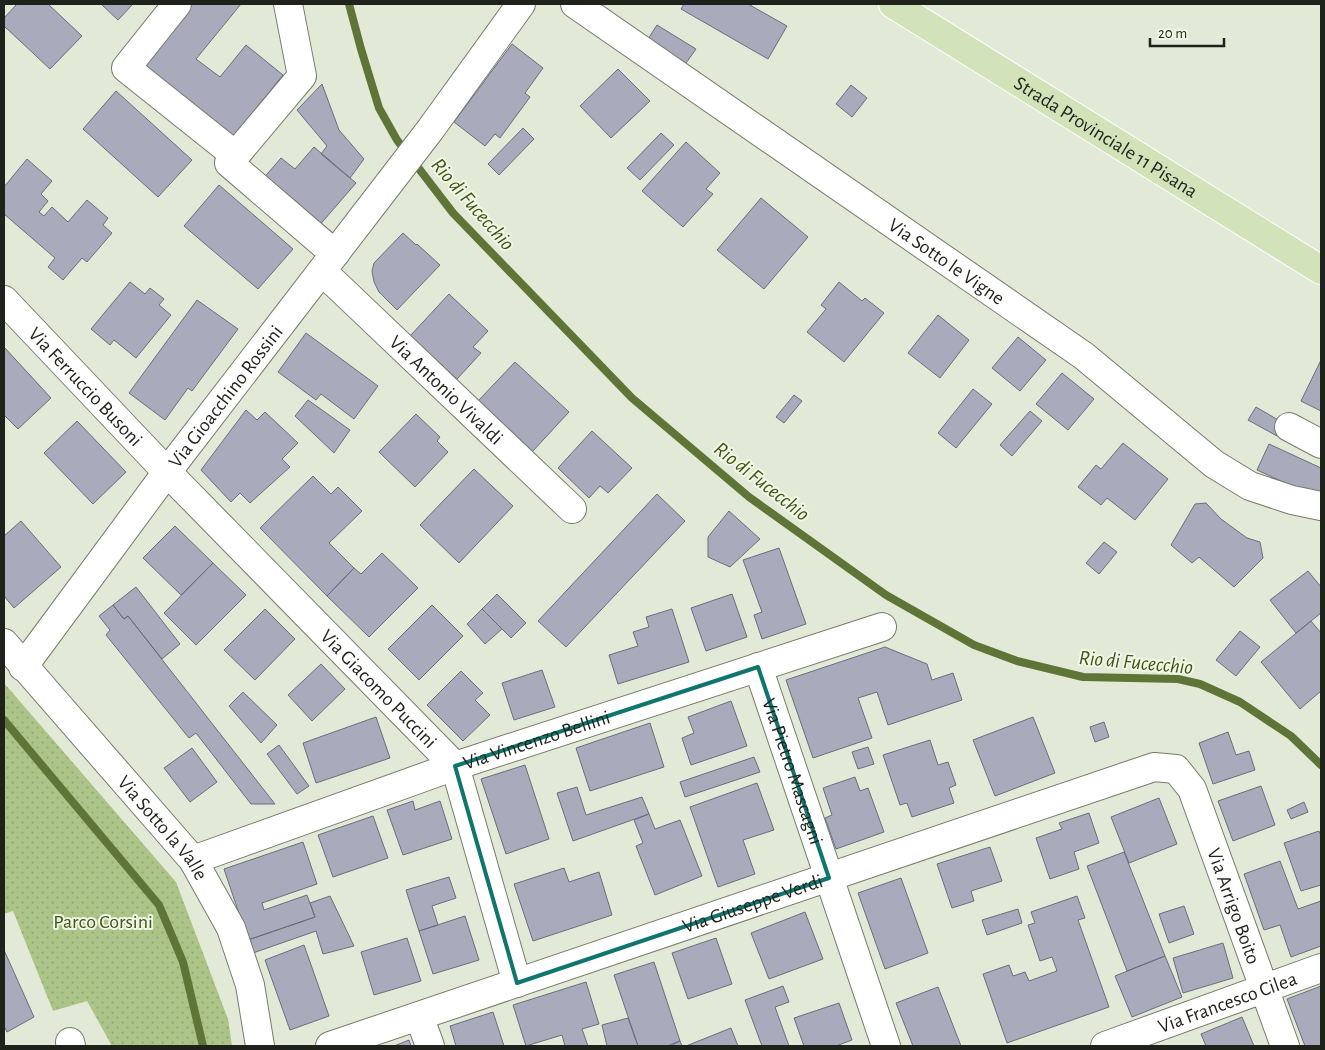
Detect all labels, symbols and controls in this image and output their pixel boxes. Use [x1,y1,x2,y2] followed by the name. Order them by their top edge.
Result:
[1150,15,1224,47] scale bar
[1158,26,1187,41] text: 20 m
[1010,73,1201,202] street label: Strada Provinciale 11 Pisana
[427,154,518,254] water label: Rio di Fucecchio
[885,215,1008,309] street label: Via Sotto le Vigne
[165,322,287,472] street label: Via Gioacchino Rossini
[24,324,146,450] street label: Via Ferruccio Busoni
[385,332,506,449] street label: Via Antonio Vivaldi
[710,438,813,525] water label: Rio di Fucecchio
[316,626,440,752] street label: Via Giacomo Puccini
[1078,647,1194,678] water label: Rio di Fucecchio
[758,696,826,847] street label: Via Pietro Mascagni
[461,707,613,774] street label: Via Vincenzo Bellini
[113,772,211,884] street label: Via Sotto la Valle
[1203,846,1264,967] street label: Via Arrigo Boito
[680,871,825,937] street label: Via Giuseppe Verdi
[53,912,153,932] park label: Parco Corsini
[1155,969,1300,1037] street label: Via Francesco Cilea

